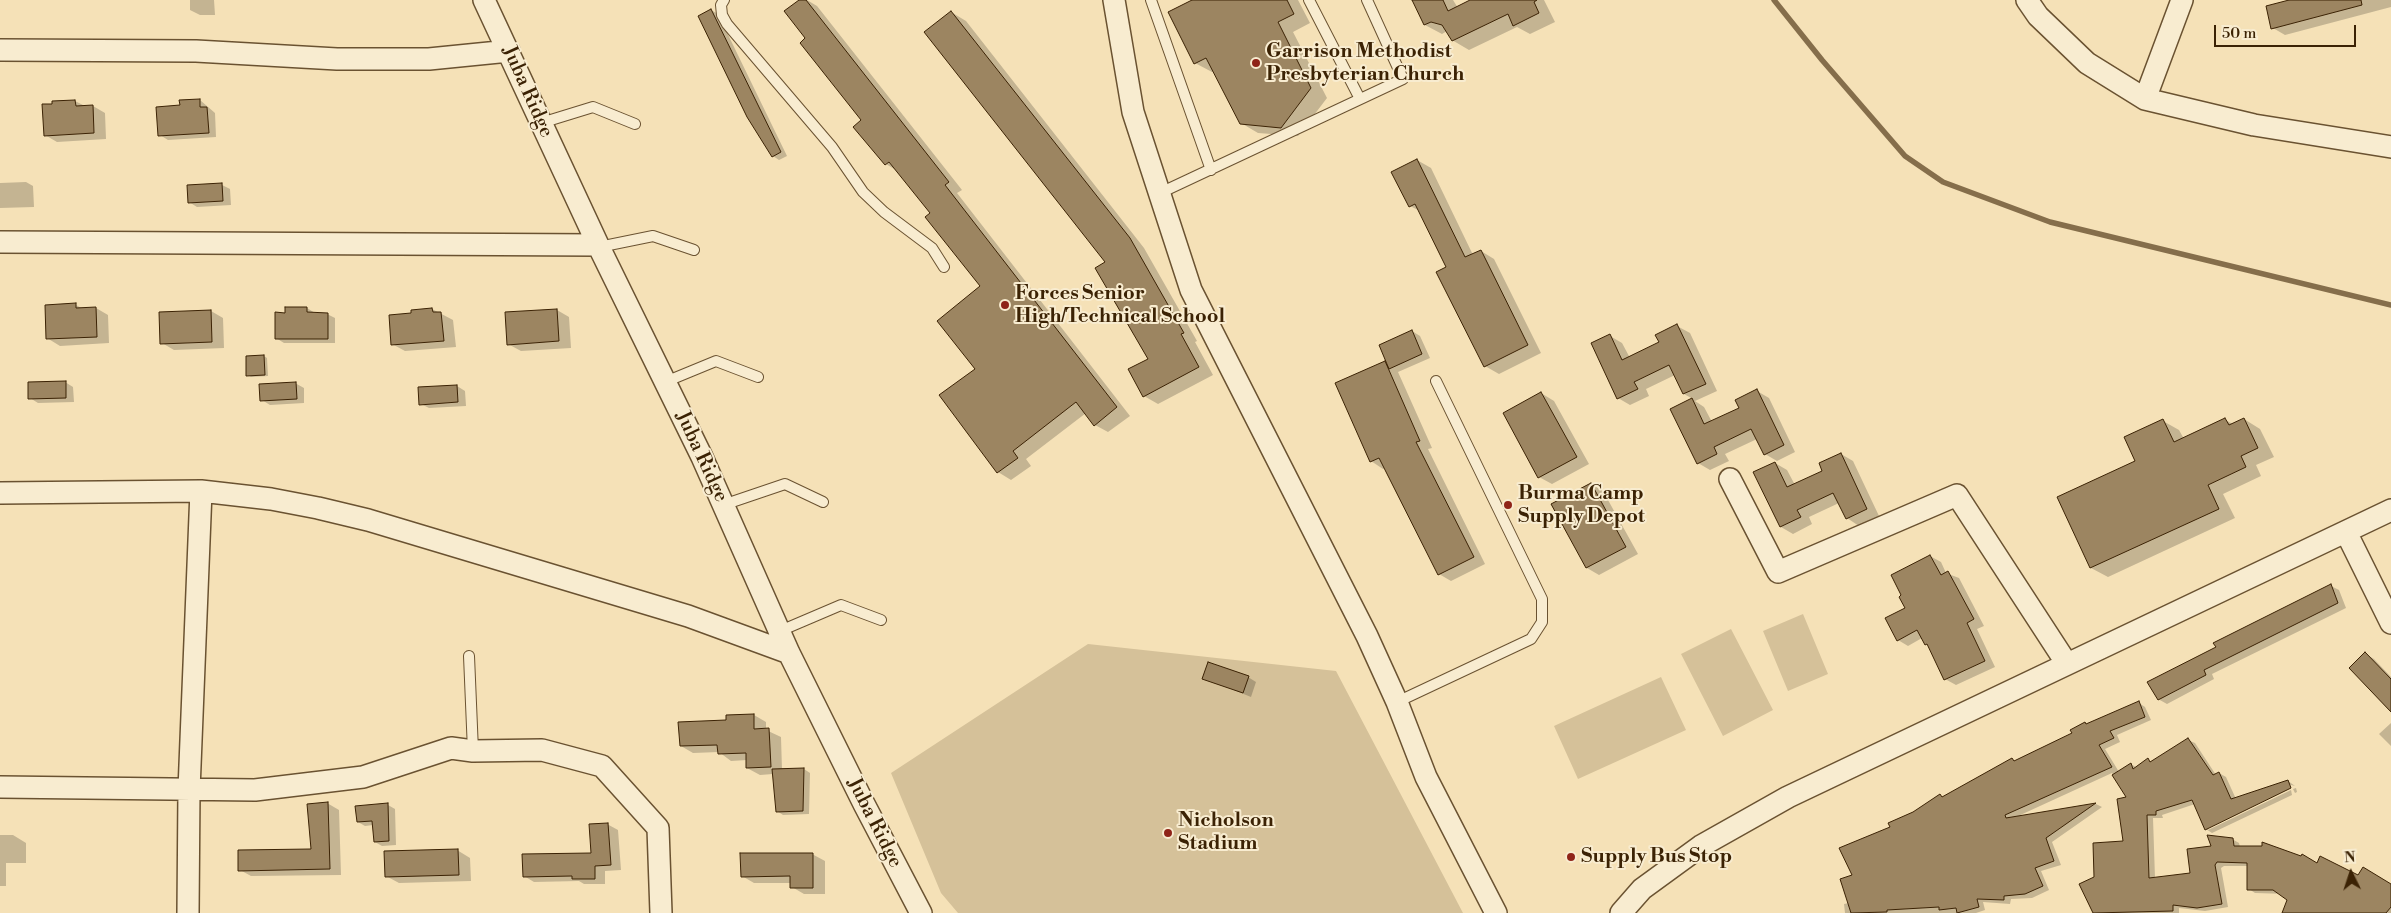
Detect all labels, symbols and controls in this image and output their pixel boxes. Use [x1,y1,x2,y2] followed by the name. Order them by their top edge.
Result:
[2216,15,2358,47] scale bar
[2222,24,2256,43] text: 50 m
[1266,40,1464,87] place label: Garrison Methodist Presbyterian Church
[496,43,558,141] street label: Juba Ridge
[1250,57,1262,69] marker: Garrison Methodist Presbyterian Church
[1015,282,1225,329] place label: Forces Senior High/Technical School
[999,299,1011,311] marker: Forces Senior High/Technical School
[670,408,732,506] street label: Juba Ridge
[1518,482,1645,529] place label: Burma Camp Supply Depot
[1502,499,1514,511] marker: Burma Camp Supply Depot
[841,774,907,872] street label: Juba Ridge
[1178,809,1274,856] place label: Nicholson Stadium
[1162,827,1174,839] marker: Nicholson Stadium
[1581,845,1732,869] place label: Supply Bus Stop
[2326,848,2376,898] north arrow
[2344,849,2356,867] text: N
[1565,851,1577,863] marker: Supply Bus Stop

